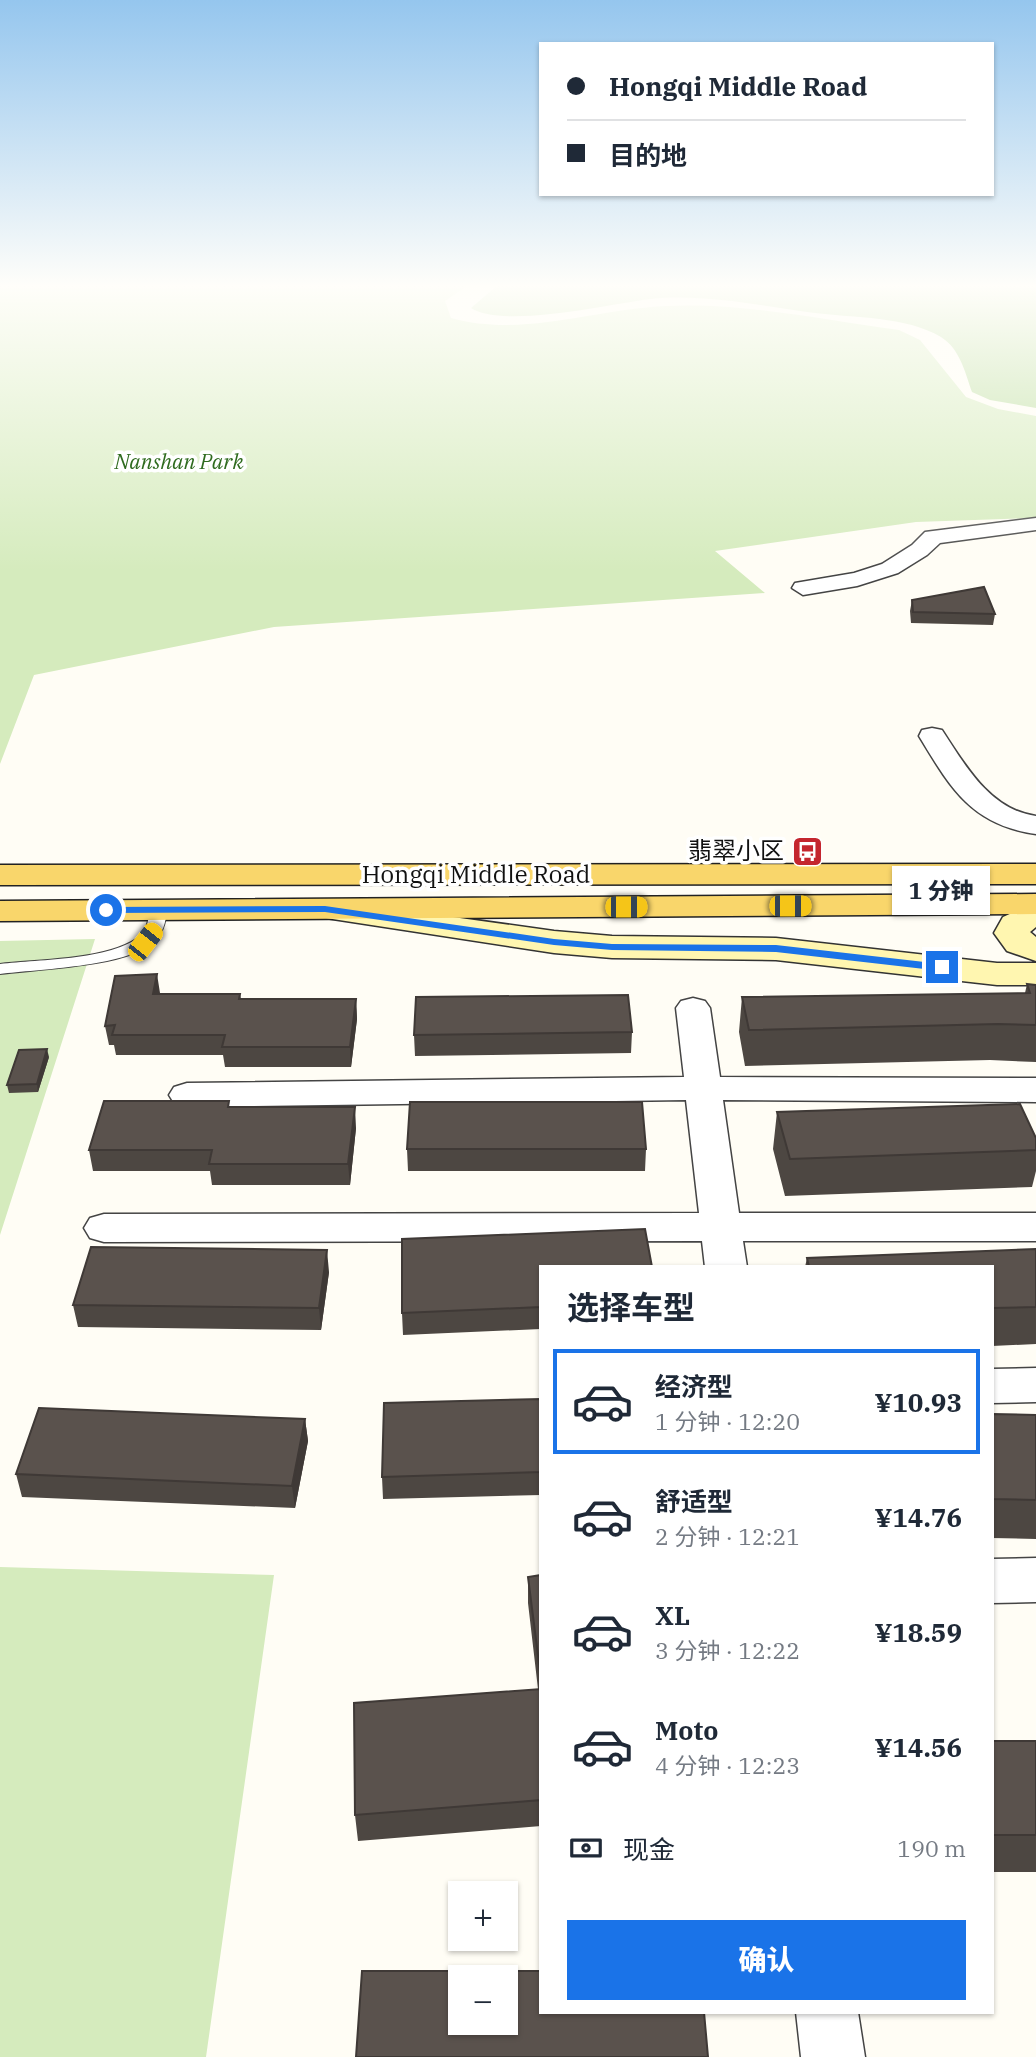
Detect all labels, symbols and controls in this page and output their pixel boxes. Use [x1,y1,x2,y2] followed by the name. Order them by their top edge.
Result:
[609,69,867,103] text: Hongqi Middle Road
[609,138,687,172] text: 目的地
[113,447,244,475] park label: Nanshan Park
[688,834,784,866] place label: 翡翠小区
[790,834,824,868] bus stop icon: 翡翠小区
[362,858,590,890] street label: Hongqi Middle Road
[893,866,991,914] callout: 1 分钟
[908,875,974,905] text: 1 分钟
[90,894,122,926] route start
[770,896,812,917] car
[606,897,648,918] car
[124,919,167,965] car
[926,951,958,983] route end
[567,1286,695,1328] text: 选择车型
[655,1369,733,1403] text: 经济型
[571,1370,634,1433] icon: car
[875,1385,962,1419] text: ¥10.93
[655,1406,800,1436] text: 1 分钟 · 12:20
[655,1484,733,1518] text: 舒适型
[571,1485,634,1548] icon: car
[875,1500,962,1534] text: ¥14.76
[655,1521,800,1551] text: 2 分钟 · 12:21
[655,1598,690,1632] text: XL
[571,1600,634,1663] icon: car
[875,1615,962,1649] text: ¥18.59
[655,1635,800,1665] text: 3 分钟 · 12:22
[655,1713,718,1747] text: Moto
[571,1715,634,1778] icon: car
[875,1730,962,1764] text: ¥14.56
[655,1750,800,1780] text: 4 分钟 · 12:23
[567,1829,605,1867] icon: cash
[623,1832,675,1866] text: 现金
[897,1833,966,1863] text: 190 m
[448,1881,518,2035] map controls
[448,1881,518,1951] button: +
[567,1920,966,2000] button: 确认
[448,1965,518,2035] button: −

